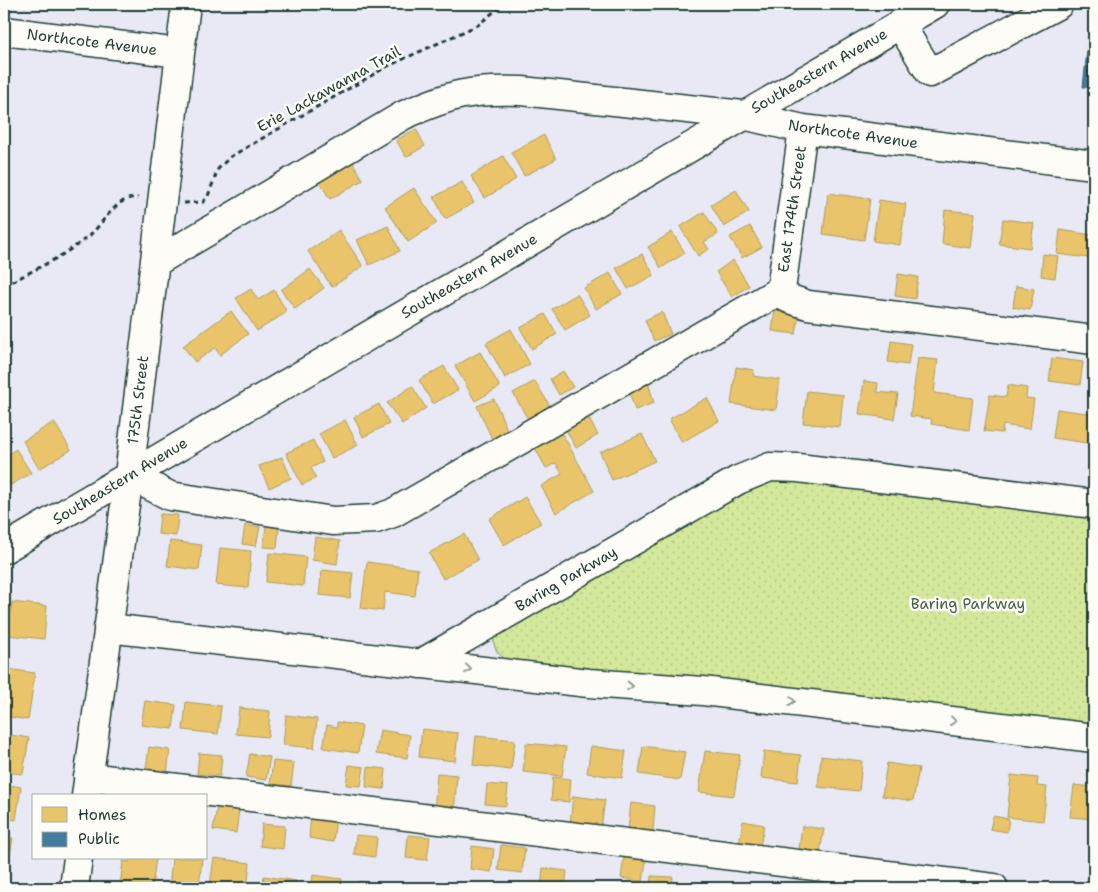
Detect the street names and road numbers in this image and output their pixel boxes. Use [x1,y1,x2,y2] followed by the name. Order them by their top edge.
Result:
[26,24,158,60] street label: Northcote Avenue
[747,24,891,118] street label: Southeastern Avenue
[253,41,405,137] street label: Erie Lackawanna Trail
[787,115,919,153] street label: Northcote Avenue
[773,144,811,274] street label: East 174th Street
[397,229,541,323] street label: Southeastern Avenue
[123,354,153,446] street label: 175th Street
[49,433,191,529] street label: Southeastern Avenue
[512,542,620,616] street label: Baring Parkway

